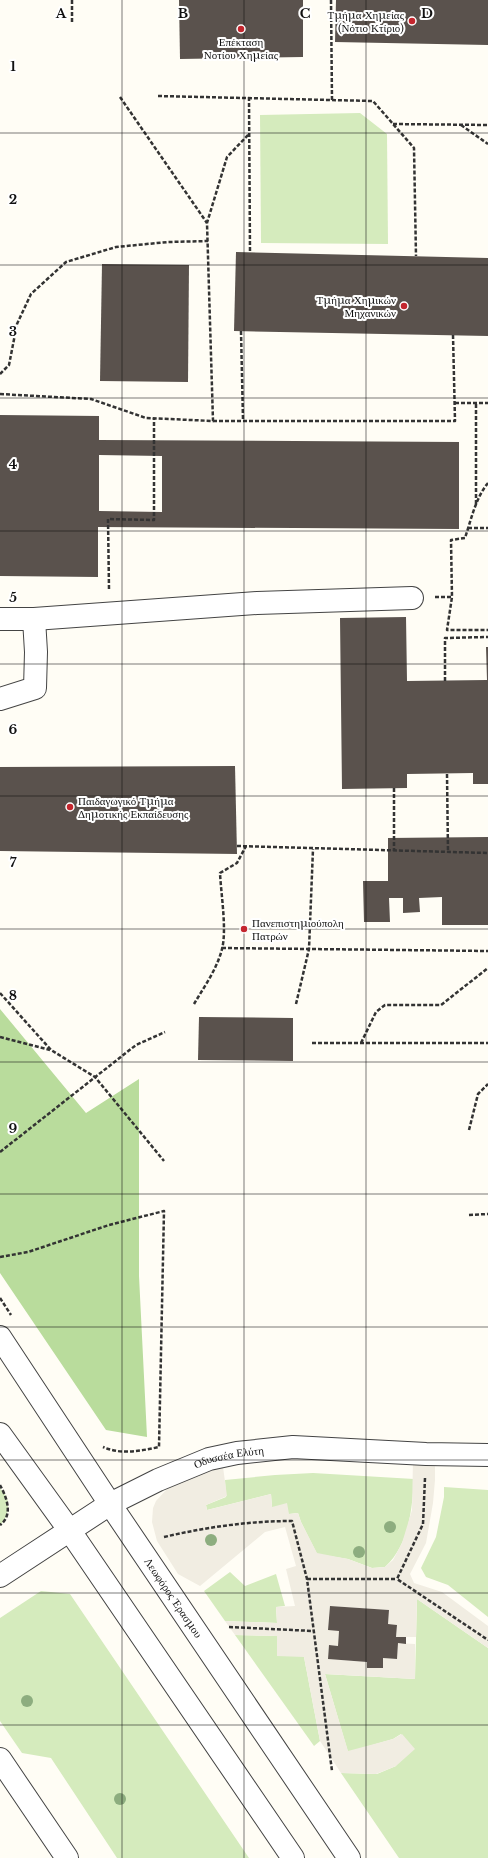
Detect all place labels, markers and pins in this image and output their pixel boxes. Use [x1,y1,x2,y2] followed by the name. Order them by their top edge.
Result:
[327,8,405,35] place label: Τμήμα Χημείας (Νότιο Κτίριο)
[407,16,417,26] marker: Τμήμα Χημείας (Νότιο Κτίριο)
[236,24,246,34] marker: Επέκταση Νοτίου Χημείας
[204,35,279,62] place label: Επέκταση Νοτίου Χημείας
[316,293,396,320] place label: Τμήμα Χημικών Μηχανικών
[399,301,409,311] marker: Τμήμα Χημικών Μηχανικών
[78,794,189,821] place label: Παιδαγωγικό Τμήμα Δημοτικής Εκπαίδευσης
[65,802,75,812] marker: Παιδαγωγικό Τμήμα Δημοτικής Εκπαίδευσης
[252,916,344,943] place label: Πανεπιστημιούπολη Πατρών
[239,924,249,934] marker: Πανεπιστημιούπολη Πατρών

